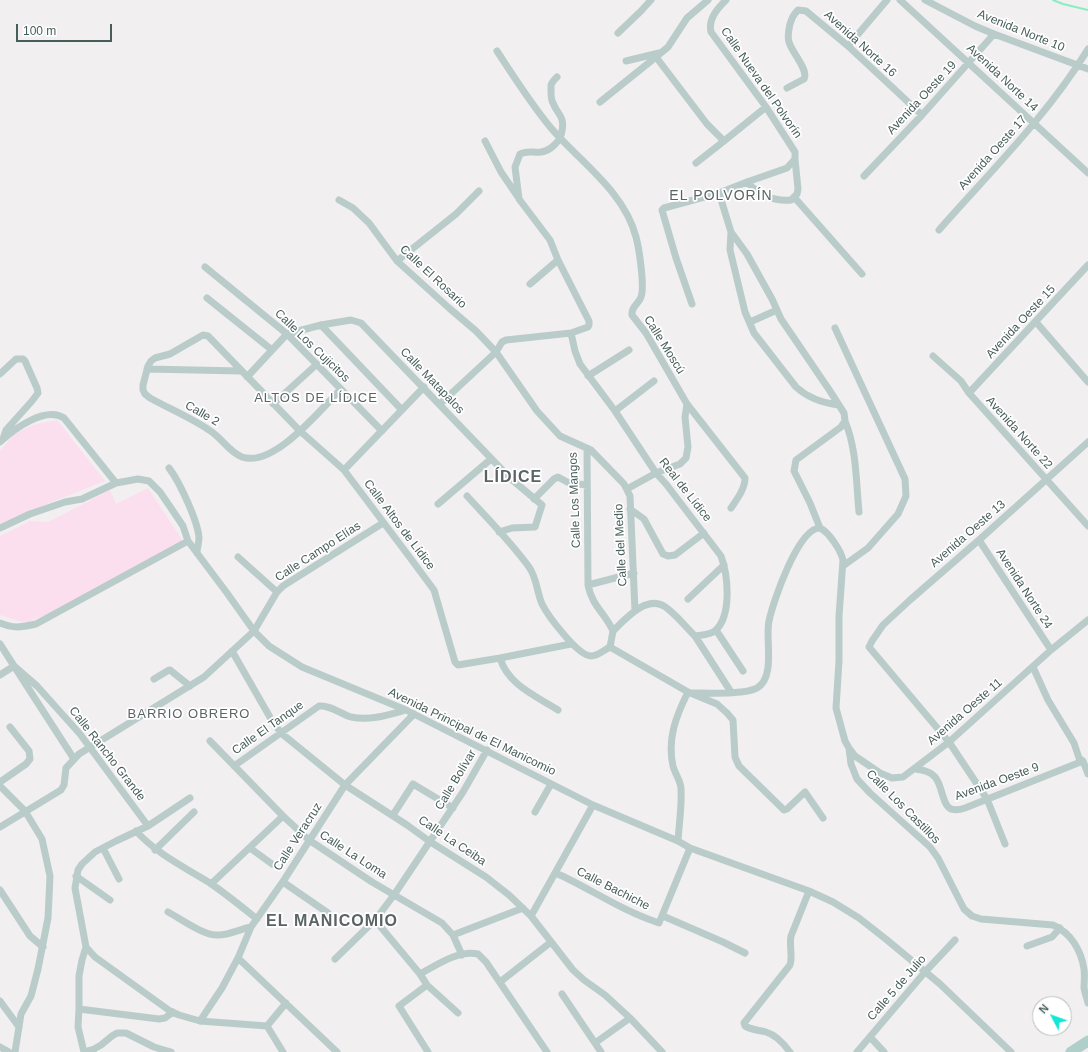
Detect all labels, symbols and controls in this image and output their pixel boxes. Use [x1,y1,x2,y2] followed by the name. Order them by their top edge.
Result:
[975,7,1067,55] street label: Avenida Norte 10
[821,8,899,80] street label: Avenida Norte 16
[18,16,114,42] scale bar
[23,24,56,38] text: 100 m
[717,25,805,141] street label: Calle Nueva del Polvorín
[963,41,1041,115] street label: Avenida Norte 14
[884,58,960,138] street label: Avenida Oeste 19
[956,113,1030,193] street label: Avenida Oeste 17
[669,188,773,204] district label: EL POLVORÍN
[397,242,469,312] street label: Calle El Rosario
[983,282,1059,362] street label: Avenida Oeste 15
[271,307,353,385] street label: Calle Los Cujicitos
[640,313,688,377] street label: Calle Moscú
[397,345,467,417] street label: Calle Matapalos
[254,390,378,406] district label: ALTOS DE LÍDICE
[983,394,1055,472] street label: Avenida Norte 22
[182,398,222,430] street label: Calle 2
[566,452,584,548] street label: Calle Los Mangos
[656,455,714,525] street label: Real de Lídice
[484,468,542,488] district label: LÍDICE
[360,477,438,573] street label: Calle Altos de Lídice
[927,497,1009,571] street label: Avenida Oeste 13
[612,503,630,587] street label: Calle del Medio
[272,519,364,585] street label: Calle Campo Elías
[993,546,1055,632] street label: Avenida Norte 24
[925,676,1005,748] street label: Avenida Oeste 11
[386,685,558,779] street label: Avenida Principal de El Manicomio
[229,698,307,758] street label: Calle El Tanque
[66,704,148,804] street label: Calle Rancho Grande
[128,706,250,722] district label: BARRIO OBRERO
[432,747,480,813] street label: Calle Bolívar
[953,760,1041,804] street label: Avenida Oeste 9
[863,767,943,847] street label: Calle Los Castillos
[271,800,325,874] street label: Calle Veracruz
[415,813,489,869] street label: Calle La Ceiba
[317,828,389,882] street label: Calle La Loma
[574,864,652,914] street label: Calle Bachiche
[266,912,398,932] district label: EL MANICOMIO
[865,952,929,1024] street label: Calle 5 de Julio
[1032,996,1072,1036] north arrow
[1037,1002,1051,1016] text: N

